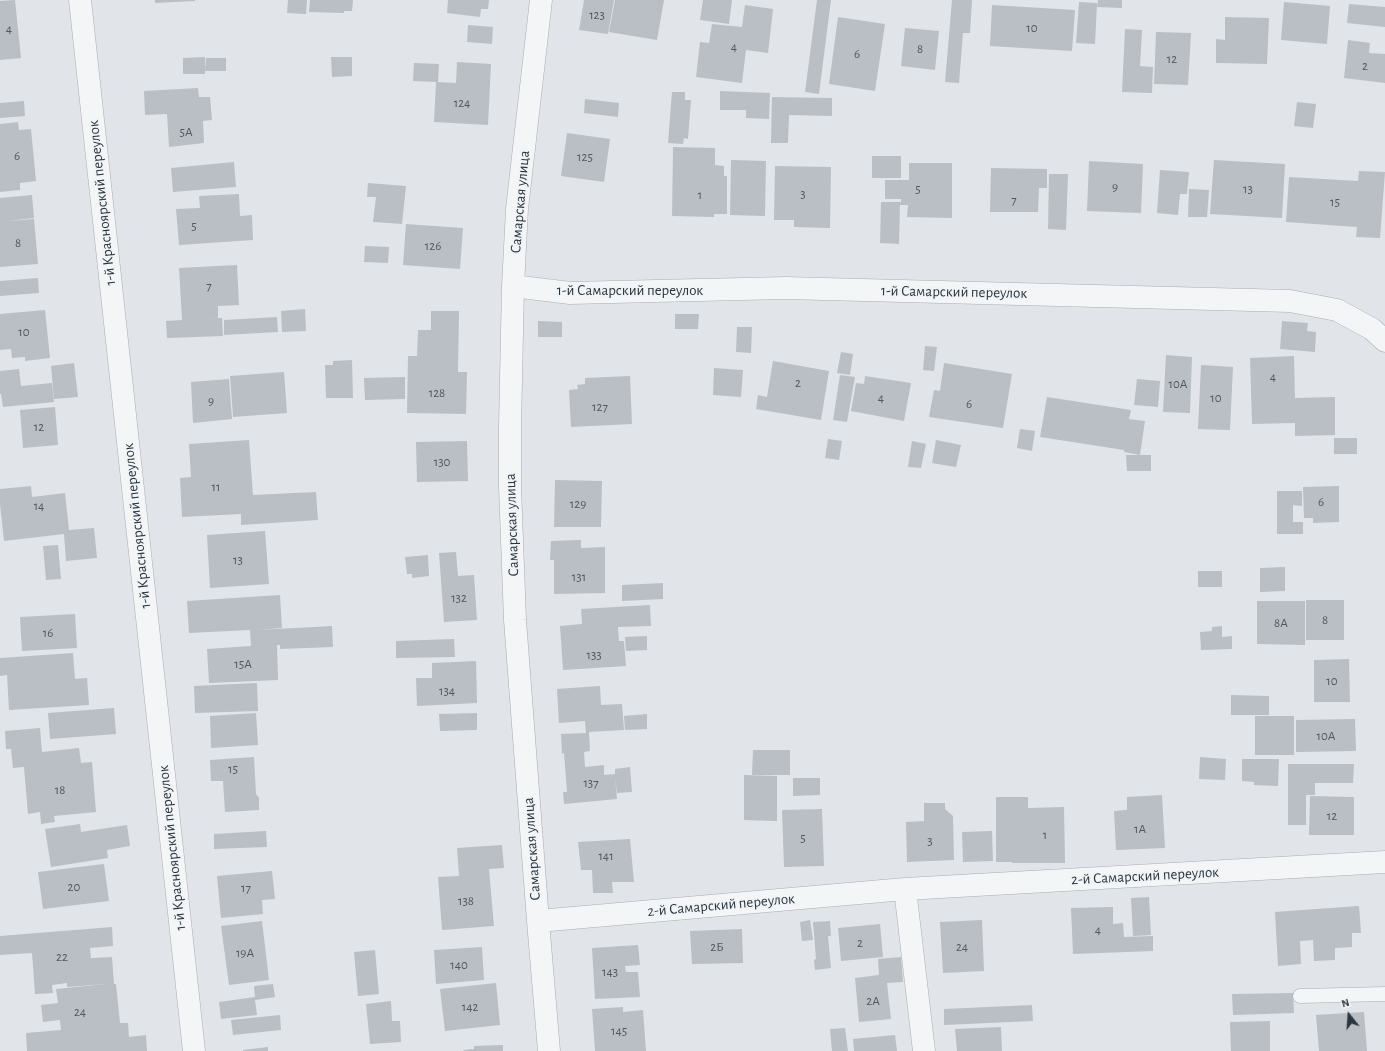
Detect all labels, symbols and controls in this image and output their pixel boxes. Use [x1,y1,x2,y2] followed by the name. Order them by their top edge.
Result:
[589,7,605,23] house number: 123
[1026,20,1038,36] house number: 10
[6,21,12,37] house number: 4
[731,39,737,55] house number: 4
[917,41,923,57] house number: 8
[854,46,860,62] house number: 6
[1167,51,1177,67] house number: 12
[1362,58,1368,74] house number: 2
[454,95,470,111] house number: 124
[84,120,120,286] street label: 1-й Красноярский переулок
[179,124,193,140] house number: 5А
[14,148,20,164] house number: 6
[577,149,593,165] house number: 125
[507,150,533,254] street label: Самарская улица
[1112,179,1118,195] house number: 9
[915,181,921,197] house number: 5
[1243,181,1253,197] house number: 13
[800,186,806,202] house number: 3
[698,187,702,203] house number: 1
[1011,192,1017,208] house number: 7
[1330,194,1340,210] house number: 15
[191,218,197,234] house number: 5
[15,235,21,251] house number: 8
[425,238,441,254] house number: 126
[206,278,212,294] house number: 7
[557,281,703,299] street label: 1-й Самарский переулок
[881,282,1027,302] street label: 1-й Самарский переулок
[18,324,30,340] house number: 10
[1270,369,1276,385] house number: 4
[795,375,801,391] house number: 2
[1169,376,1187,392] house number: 10А
[429,385,445,401] house number: 128
[878,390,884,406] house number: 4
[1210,390,1222,406] house number: 10
[208,393,214,409] house number: 9
[966,396,972,412] house number: 6
[592,399,608,415] house number: 127
[34,419,44,435] house number: 12
[119,443,155,609] street label: 1-й Красноярский переулок
[434,454,450,470] house number: 130
[501,473,523,577] street label: Самарская улица
[212,479,220,495] house number: 11
[1318,494,1324,510] house number: 6
[570,496,586,512] house number: 129
[34,498,44,514] house number: 14
[233,552,243,568] house number: 13
[572,569,586,585] house number: 131
[451,590,467,606] house number: 132
[1322,612,1328,628] house number: 8
[1274,615,1288,631] house number: 8А
[43,625,53,641] house number: 16
[586,647,602,663] house number: 133
[234,656,252,672] house number: 15А
[1326,673,1338,689] house number: 10
[439,683,455,699] house number: 134
[1317,728,1335,744] house number: 10А
[228,761,238,777] house number: 15
[154,765,190,931] street label: 1-й Красноярский переулок
[583,775,599,791] house number: 137
[55,782,65,798] house number: 18
[519,797,545,901] street label: Самарская улица
[1327,808,1337,824] house number: 12
[1134,821,1146,837] house number: 1А
[1043,827,1047,843] house number: 1
[800,830,806,846] house number: 5
[927,833,933,849] house number: 3
[598,848,614,864] house number: 141
[1071,863,1219,889] street label: 2-й Самарский переулок
[68,879,80,895] house number: 20
[241,880,251,896] house number: 17
[646,890,796,920] street label: 2-й Самарский переулок
[458,893,474,909] house number: 138
[1095,922,1101,938] house number: 4
[857,935,863,951] house number: 2
[710,939,724,955] house number: 2Б
[956,939,968,955] house number: 24
[236,945,254,961] house number: 19А
[56,949,68,965] house number: 22
[450,957,468,973] house number: 140
[602,964,618,980] house number: 143
[866,993,880,1009] house number: 2А
[1329,995,1369,1035] north arrow
[1340,997,1351,1009] text: N
[462,999,478,1015] house number: 142
[74,1004,86,1020] house number: 24
[611,1023,627,1039] house number: 145

